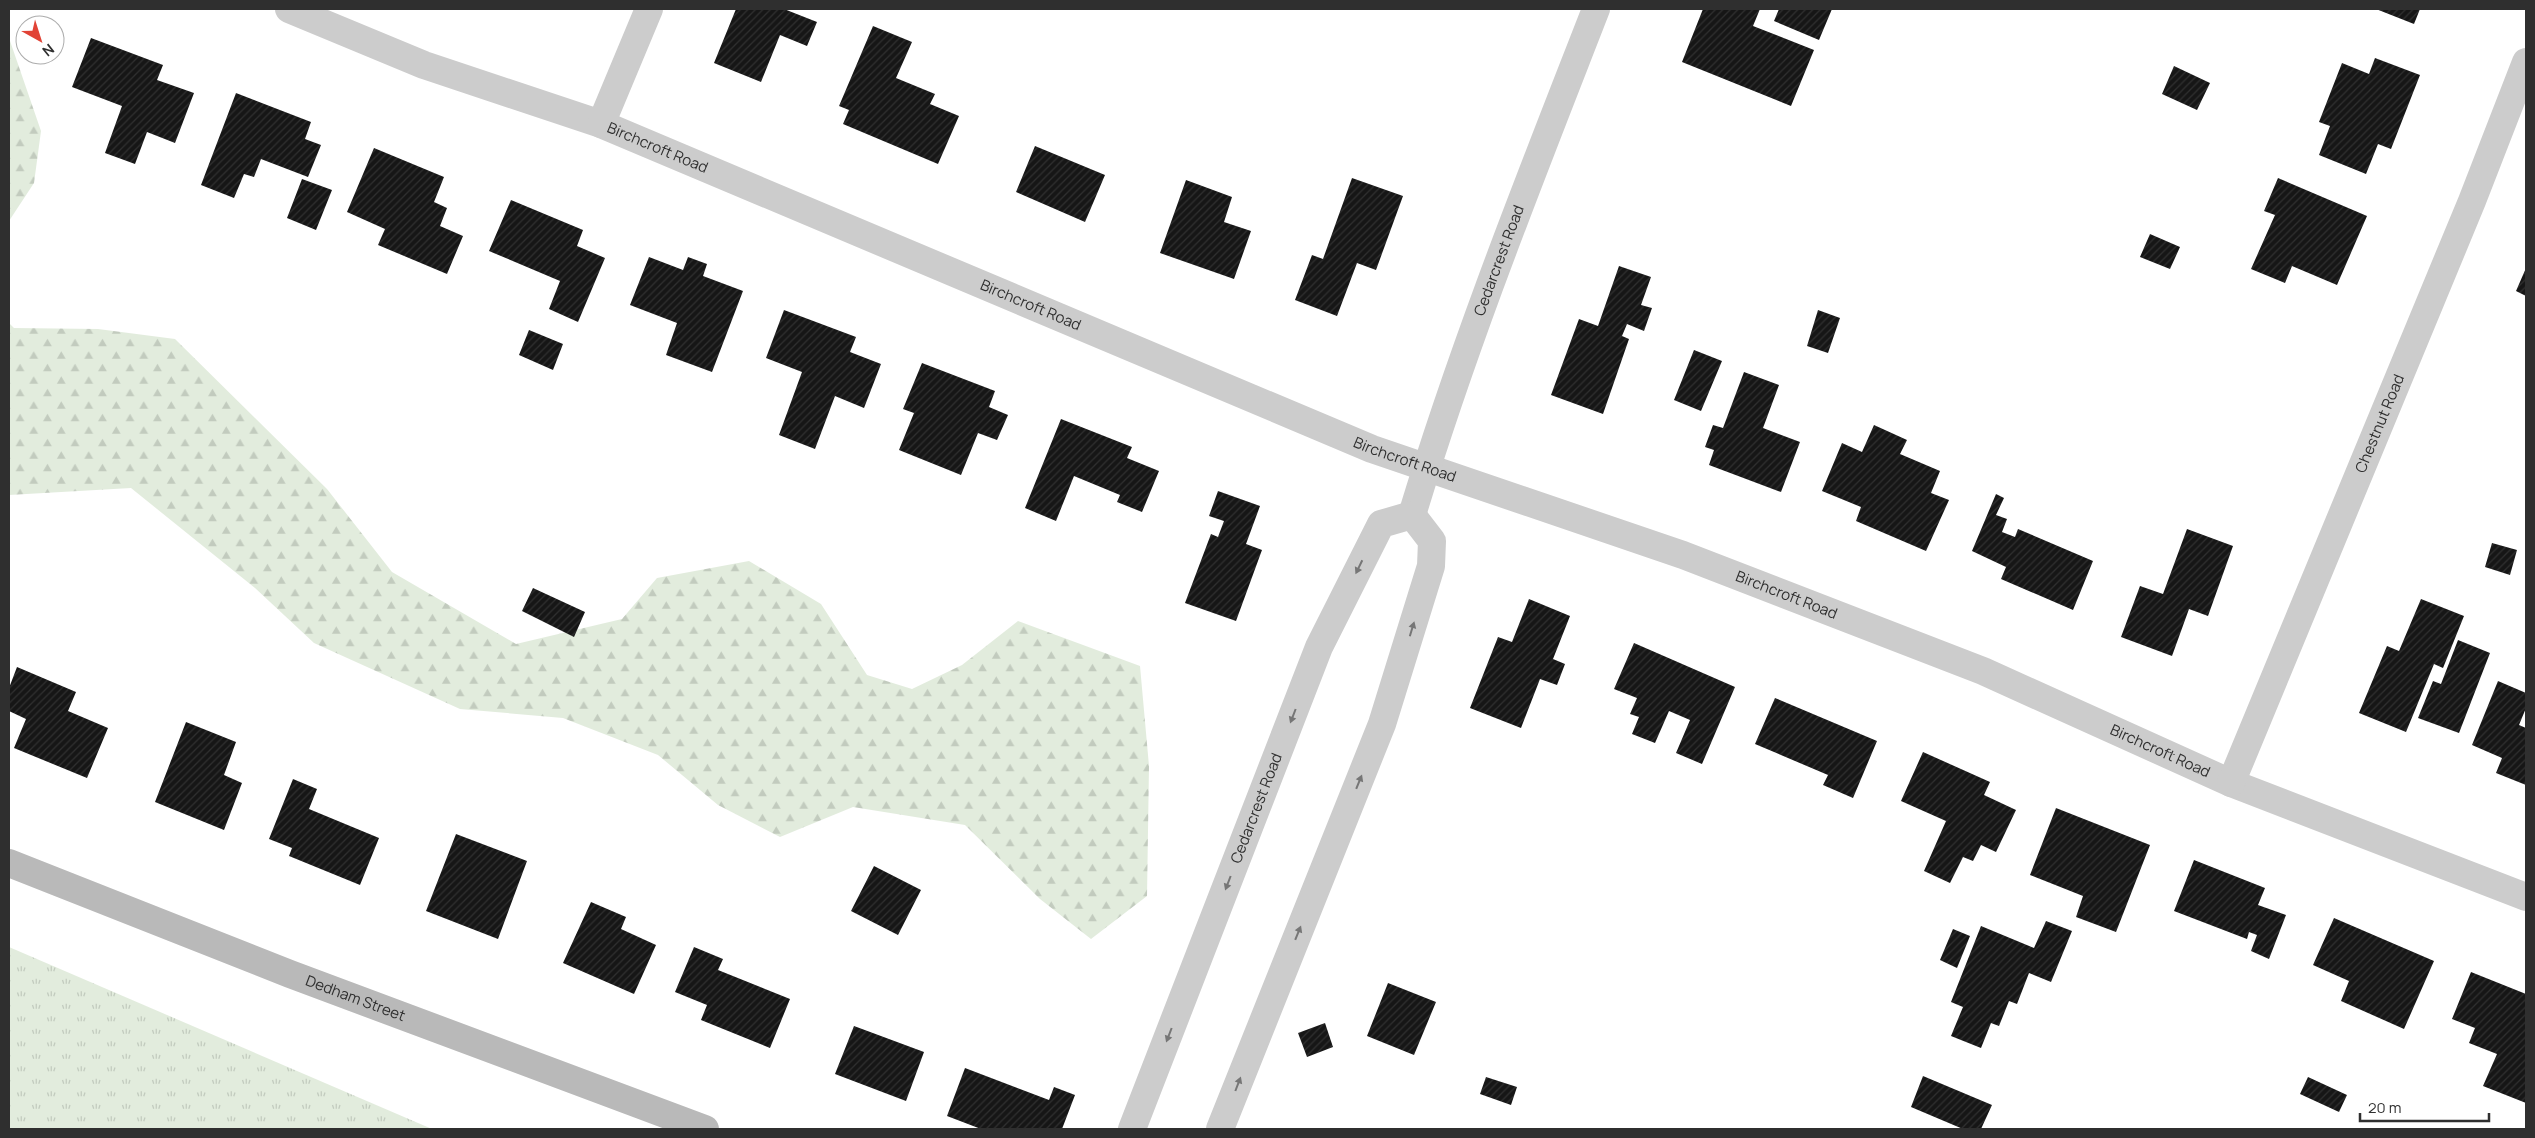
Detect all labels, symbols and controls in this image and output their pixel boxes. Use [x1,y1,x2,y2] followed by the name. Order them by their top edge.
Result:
[15,15,65,65] north arrow
[39,40,58,61] text: N
[604,117,711,178] street label: Birchcroft Road
[1468,202,1529,319] street label: Cedarcrest Road
[977,274,1085,335] street label: Birchcroft Road
[2350,371,2409,476] street label: Chestnut Road
[1350,431,1459,487] street label: Birchcroft Road
[1355,560,1363,574] one-way arrow
[1733,565,1841,624] street label: Birchcroft Road
[1408,621,1416,636] one-way arrow
[1289,708,1296,723] one-way arrow
[2107,719,2214,782] street label: Birchcroft Road
[1225,750,1287,866] street label: Cedarcrest Road
[1355,774,1363,789] one-way arrow
[1223,876,1231,890] one-way arrow
[1295,926,1303,940] one-way arrow
[303,970,408,1026] street label: Dedham Street
[1164,1028,1172,1042] one-way arrow
[1234,1076,1242,1091] one-way arrow
[2360,1090,2489,1122] scale bar
[2368,1097,2401,1118] text: 20 m

